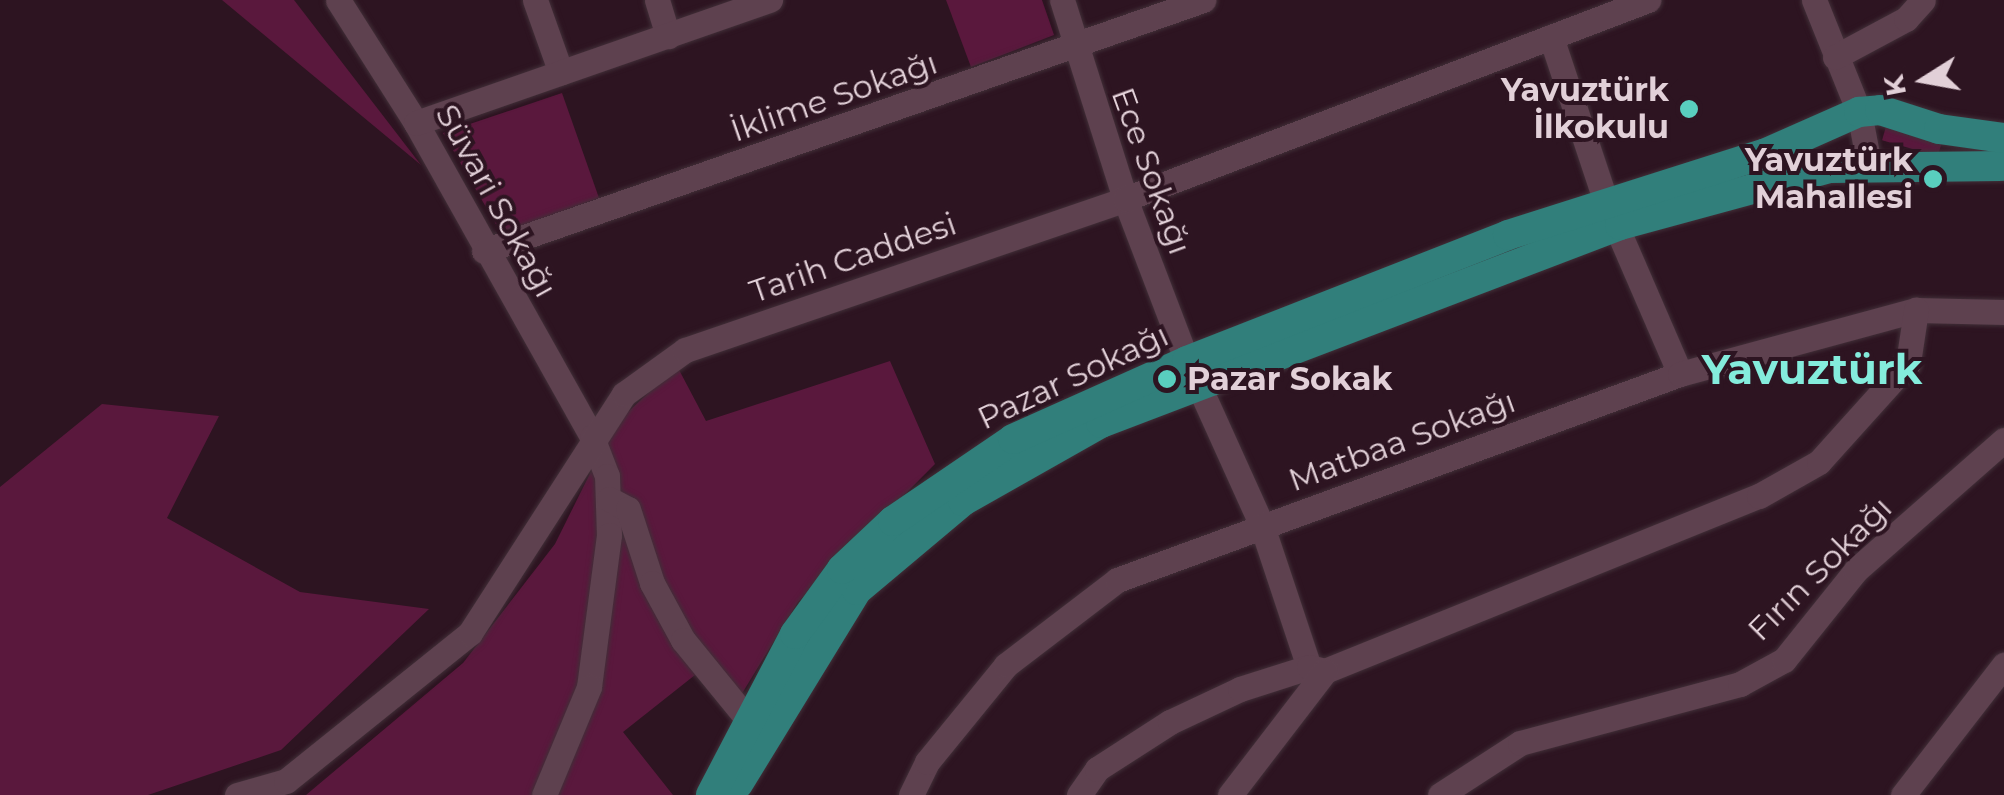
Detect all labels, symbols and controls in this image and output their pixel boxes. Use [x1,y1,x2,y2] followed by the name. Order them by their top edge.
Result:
[1874,30,1974,130] north arrow
[726,44,942,150] street label: İklime Sokağı
[1501,72,1669,147] place label: Yavuztürk İlkokulu
[1876,72,1913,99] text: K
[1103,82,1199,260] street label: Ece Sokağı
[427,98,565,304] street label: Süvari Sokağı
[1678,98,1700,120] marker: Yavuztürk İlkokulu
[1745,142,1913,217] place label: Yavuztürk Mahallesi
[1922,168,1944,190] marker: Yavuztürk Mahallesi
[745,205,961,311] street label: Tarih Caddesi
[972,316,1174,438] street label: Pazar Sokağı
[1702,344,1922,394] district label: Yavuztürk
[1187,360,1392,398] place label: Pazar Sokak
[1156,368,1178,390] marker: Pazar Sokak
[1284,382,1520,500] street label: Matbaa Sokağı
[1740,489,1900,649] street label: Fırın Sokağı

